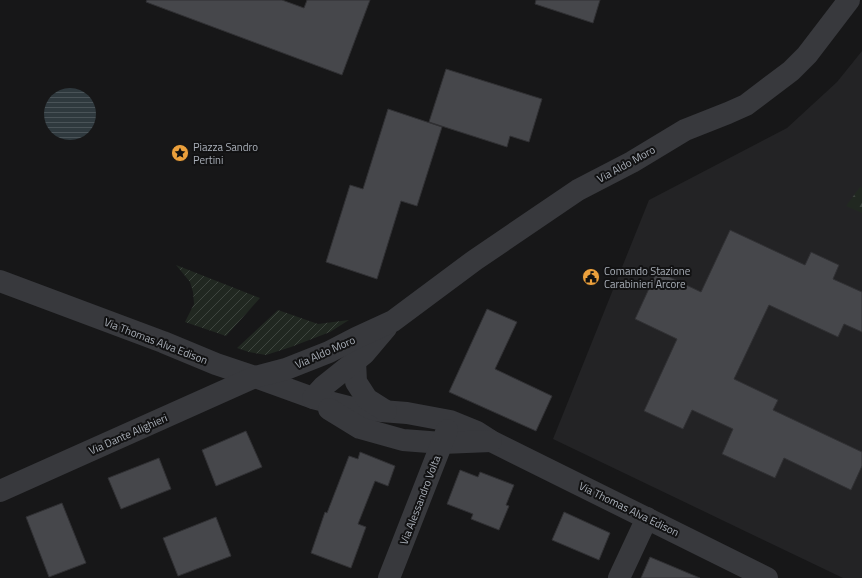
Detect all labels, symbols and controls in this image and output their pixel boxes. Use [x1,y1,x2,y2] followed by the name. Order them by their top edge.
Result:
[193,139,258,168] place label: Piazza Sandro Pertini
[594,141,658,187] street label: Via Aldo Moro
[170,143,190,163] place icon: Piazza Sandro Pertini
[604,263,691,292] place label: Comando Stazione Carabinieri Arcore
[581,267,601,287] public building icon: Comando Stazione Carabinieri Arcore
[102,314,210,368] street label: Via Thomas Alva Edison
[292,332,358,372] street label: Via Aldo Moro
[86,410,170,458] street label: Via Dante Alighieri
[396,453,445,547] street label: Via Alessandro Volta
[576,478,682,540] street label: Via Thomas Alva Edison

